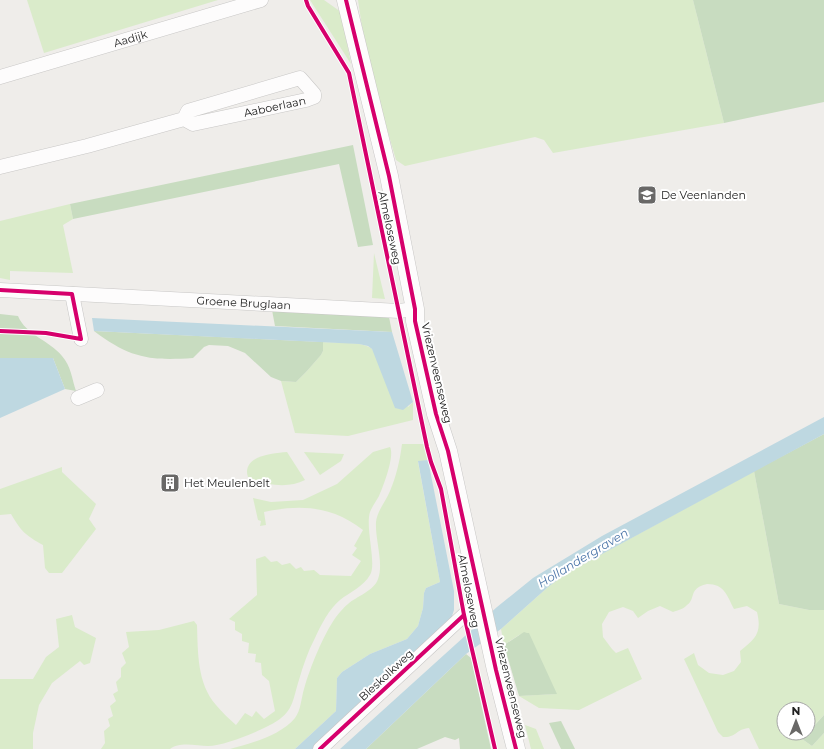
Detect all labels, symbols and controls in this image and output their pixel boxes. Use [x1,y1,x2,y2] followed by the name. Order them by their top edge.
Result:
[112,27,149,50] street label: Aadijk
[242,93,307,120] street label: Aaboerlaan
[636,184,658,206] school or university icon: De Veenlanden
[661,188,746,202] place label: De Veenlanden
[375,190,405,266] street label: Almeloseweg
[196,293,291,312] street label: Groene Bruglaan
[419,321,455,425] street label: Vriezenveenseweg
[159,472,181,494] building icon: Het Meulenbelt
[184,476,270,490] place label: Het Meulenbelt
[535,525,631,590] water label: Hollandergraven
[455,553,483,629] street label: Almeloseweg
[492,636,530,740] street label: Vriezenveenseweg
[356,646,416,704] street label: Bleskolkweg
[776,701,816,741] north arrow
[792,704,800,718] text: N

